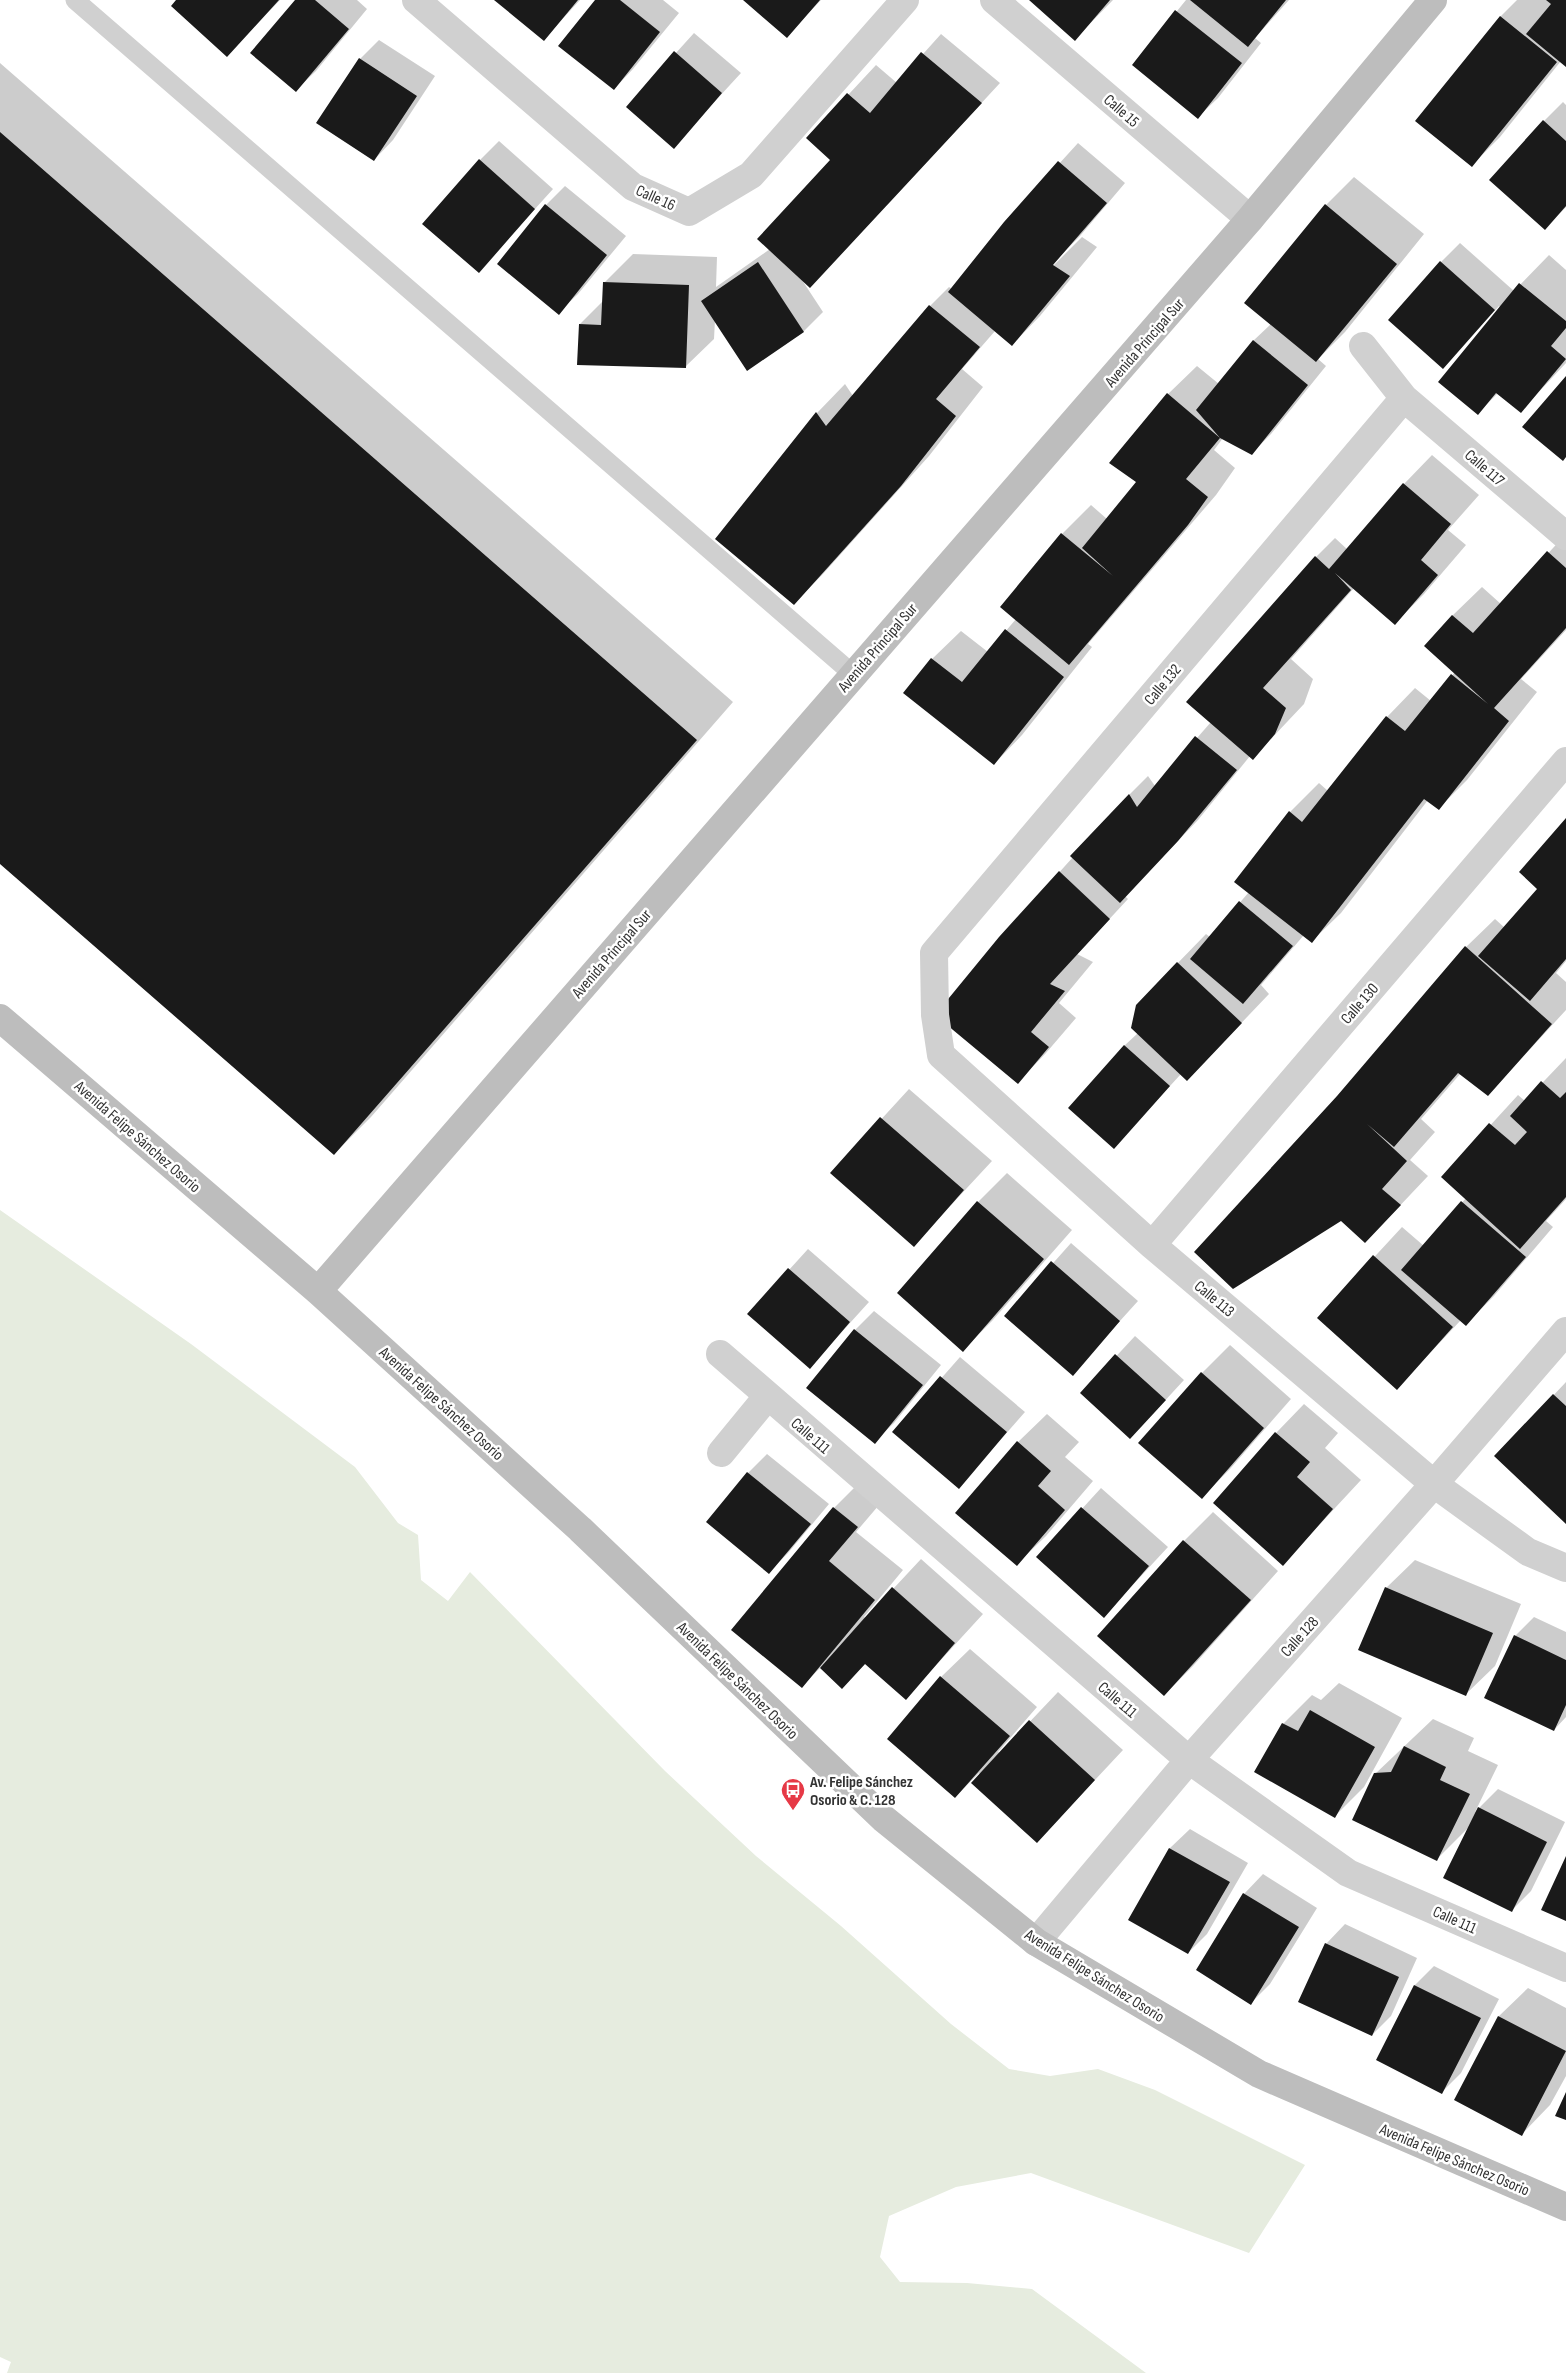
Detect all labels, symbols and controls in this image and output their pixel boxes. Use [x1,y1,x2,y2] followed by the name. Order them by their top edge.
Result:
[1099,91,1143,132] street label: Calle 15
[633,181,678,215] street label: Calle 16
[1101,294,1189,392] street label: Avenida Principal Sur
[1460,446,1508,491] street label: Calle 117
[834,599,922,697] street label: Avenida Principal Sur
[1141,661,1186,709] street label: Calle 132
[568,905,656,1003] street label: Avenida Principal Sur
[1337,980,1383,1028] street label: Calle 130
[69,1077,204,1197] street label: Avenida Felipe Sánchez Osorio
[1190,1277,1238,1321] street label: Calle 113
[374,1343,507,1465] street label: Avenida Felipe Sánchez Osorio
[787,1414,834,1458] street label: Calle 111
[1277,1613,1323,1661] street label: Calle 128
[672,1618,801,1744] street label: Avenida Felipe Sánchez Osorio
[1094,1678,1141,1722] street label: Calle 111
[809,1773,913,1810] place label: Av. Felipe Sánchez Osorio & C. 128
[780,1777,806,1811] bus stop icon: Av. Felipe Sánchez Osorio & C. 128
[1430,1902,1479,1938] street label: Calle 111
[1020,1925,1167,2027] street label: Avenida Felipe Sánchez Osorio
[1376,2120,1532,2201] street label: Avenida Felipe Sánchez Osorio

